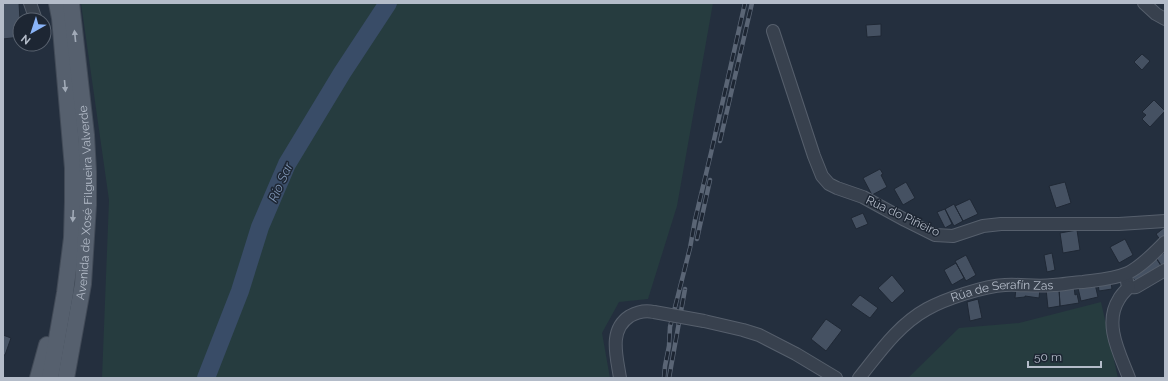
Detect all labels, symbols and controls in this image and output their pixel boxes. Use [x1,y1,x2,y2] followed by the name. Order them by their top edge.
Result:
[12,12,52,52] north arrow
[72,30,78,42] one-way arrow
[19,32,33,47] text: N
[62,80,69,92] one-way arrow
[73,105,95,301] street label: Avenida de Xosé Filgueira Valverde
[265,160,296,204] water label: Río Sar
[864,193,942,239] street label: Rúa do Piñeiro
[69,210,76,222] one-way arrow
[949,278,1054,305] street label: Rúa de Serafín Zas
[1028,343,1101,369] scale bar
[1034,350,1062,364] text: 50 m

